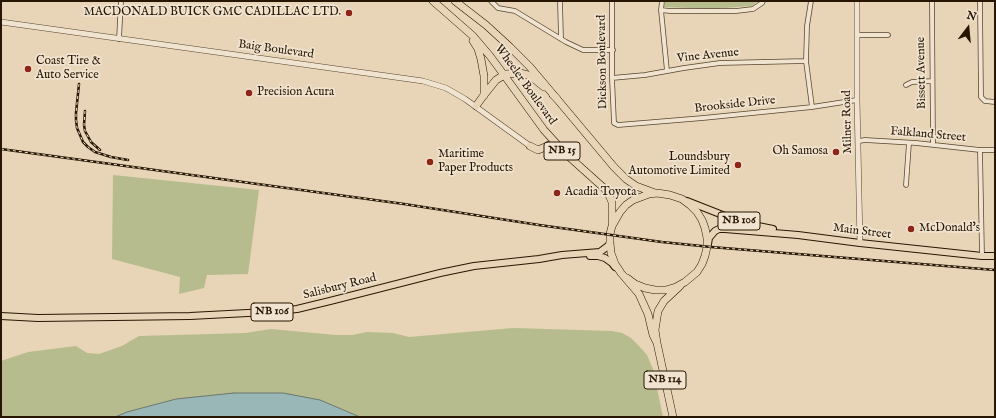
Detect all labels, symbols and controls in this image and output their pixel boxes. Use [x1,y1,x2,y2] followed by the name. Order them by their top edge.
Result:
[84,6,341,20] place label: MACDONALD BUICK GMC CADILLAC LTD.
[344,8,354,18] marker: MACDONALD BUICK GMC CADILLAC LTD.
[948,8,988,48] north arrow
[965,8,978,25] text: N
[595,15,611,109] street label: Dickson Boulevard
[914,37,930,109] street label: Bissett Avenue
[237,38,315,62] street label: Baig Boulevard
[491,42,559,128] street label: Wheeler Boulevard
[676,46,740,66] street label: Vine Avenue
[36,55,101,83] place label: Coast Tire & Auto Service
[23,64,33,74] marker: Coast Tire & Auto Service
[257,86,334,100] place label: Precision Acura
[244,88,254,98] marker: Precision Acura
[840,90,856,154] street label: Milner Road
[694,94,776,116] street label: Brookside Drive
[890,125,966,145] street label: Falkland Street
[544,142,580,160] road number: NB 15
[773,145,828,159] place label: Oh Samosa
[831,147,841,157] marker: Oh Samosa
[438,148,513,176] place label: Maritime Paper Products
[629,151,730,179] place label: Loundsbury Automotive Limited
[425,157,435,167] marker: Maritime Paper Products
[733,160,743,170] marker: Loundsbury Automotive Limited
[565,186,636,200] place label: Acadia Toyota
[552,188,562,198] marker: Acadia Toyota
[718,212,760,230] road number: NB 106
[832,221,892,243] street label: Main Street
[919,222,980,236] place label: McDonald's
[906,224,916,234] marker: McDonald's
[302,271,378,303] street label: Salisbury Road
[251,303,293,321] road number: NB 106
[644,371,686,389] road number: NB 114

